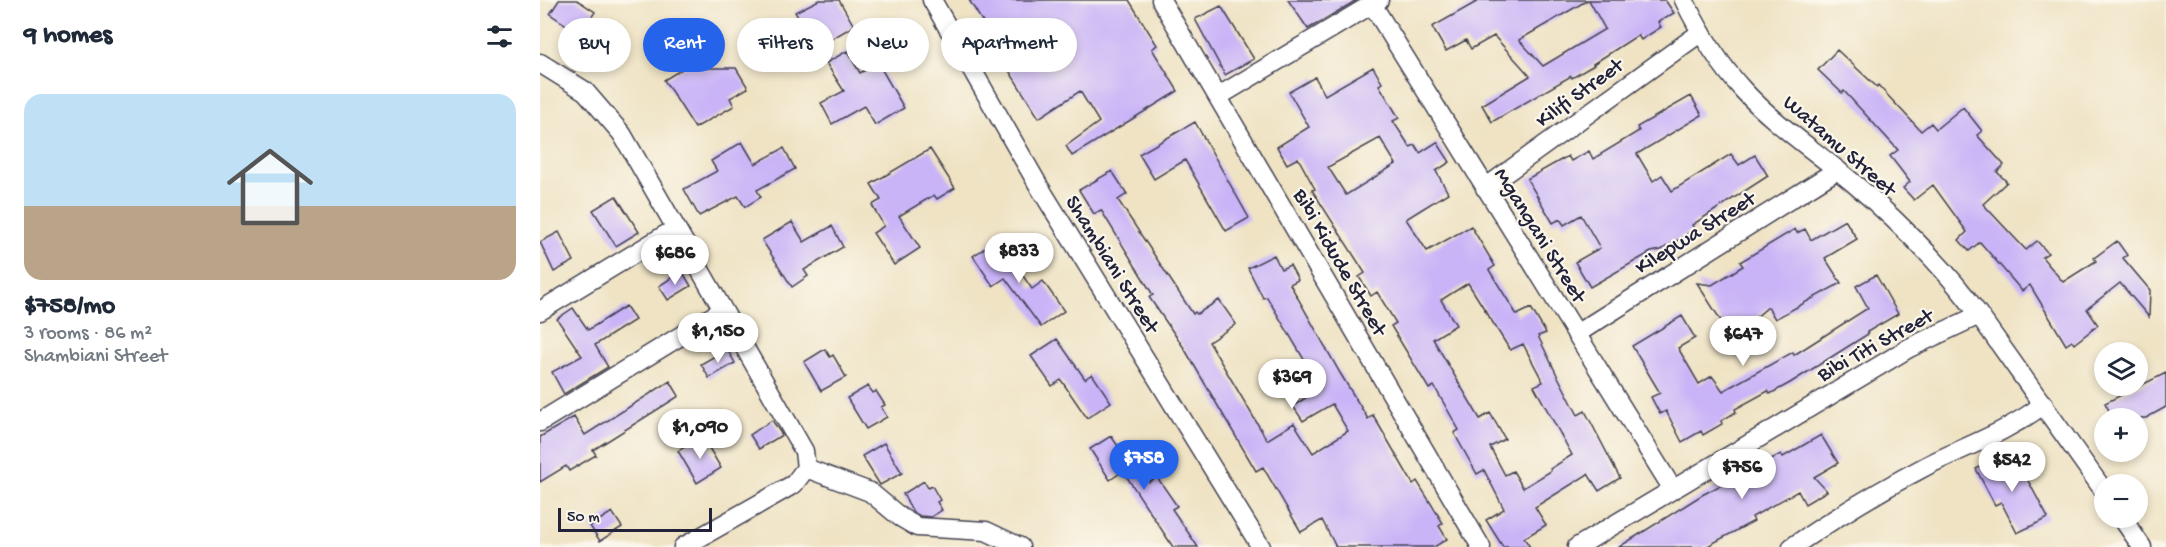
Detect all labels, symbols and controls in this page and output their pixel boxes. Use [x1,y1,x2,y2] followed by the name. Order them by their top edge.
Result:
[558,18,631,72] chip: Buy
[643,18,725,72] chip: Rent
[737,18,834,72] chip: Filters
[846,18,929,72] chip: New
[941,18,1077,72] chip: Apartment
[483,20,516,53] icon: filters
[24,21,112,52] text: 9 homes
[1531,53,1631,135] street label: Kilifi Street
[1776,91,1902,205] street label: Watamu Street
[216,133,324,241] icon: home
[1487,164,1592,310] street label: Mgangani Street
[1285,184,1392,343] street label: Bibi Kidude Street
[1631,186,1763,282] street label: Kilepwa Street
[1058,191,1164,341] street label: Shambiani Street
[983,233,1055,284] pin: $833
[639,235,711,286] pin: $686
[999,241,1039,264] text: $833
[655,243,695,266] text: $686
[24,292,115,323] text: $758/mo
[1813,303,1940,389] street label: Bibi Titi Street
[669,313,767,364] pin: $1,150
[1707,316,1779,367] pin: $647
[691,321,745,344] text: $1,150
[24,323,152,346] text: 3 rooms · 86 m²
[1724,324,1762,347] text: $647
[2094,342,2148,528] map controls
[2094,342,2148,396] button: layers
[24,346,167,369] text: Shambiani Street
[1256,359,1328,410] pin: $369
[1272,367,1312,390] text: $369
[2094,408,2148,462] button: +
[651,409,749,460] pin: $1,090
[672,417,728,440] text: $1,090
[1108,440,1180,491] pin: $758
[1976,442,2048,493] pin: $542
[1124,448,1164,471] text: $758
[1706,449,1778,500] pin: $756
[1993,450,2031,473] text: $542
[1722,457,1762,480] text: $756
[2094,474,2148,528] button: −
[558,505,712,532] scale bar
[567,509,600,528] text: 50 m

